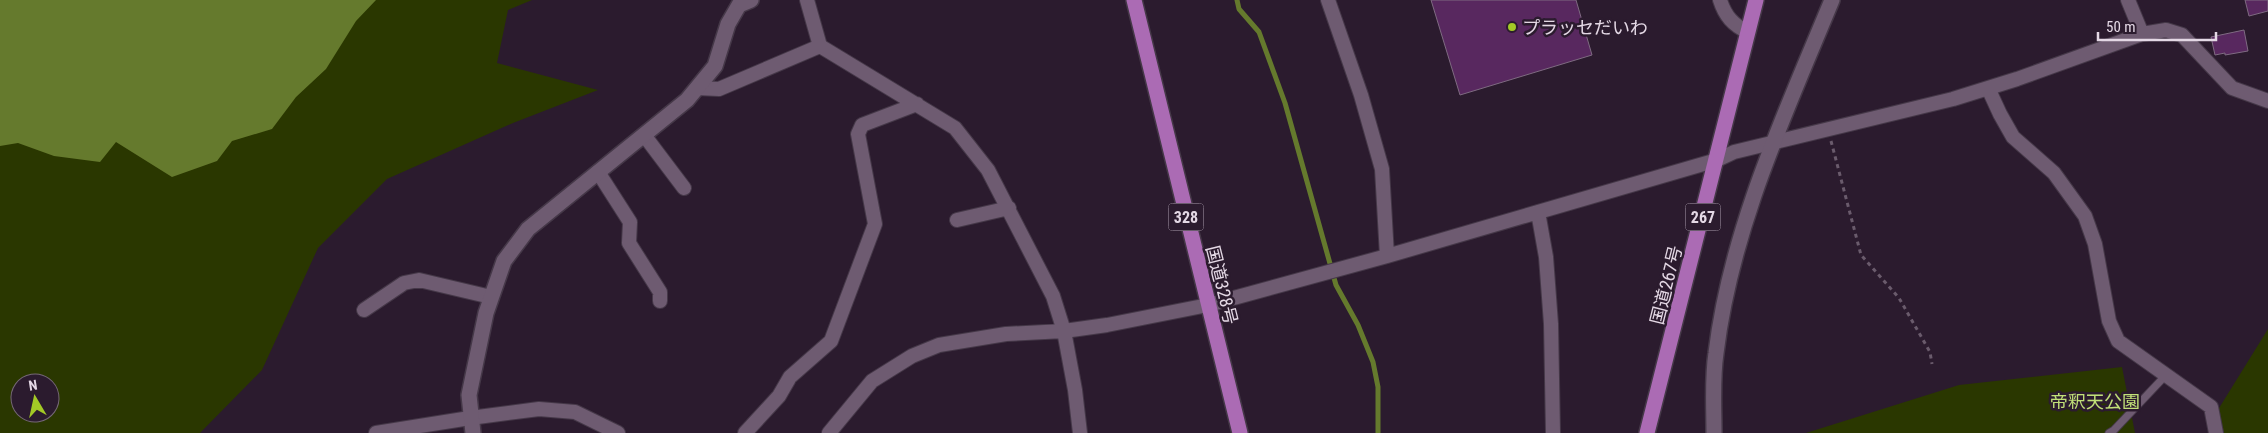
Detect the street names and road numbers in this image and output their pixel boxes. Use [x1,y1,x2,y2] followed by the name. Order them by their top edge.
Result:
[1168,203,1204,230] road number: 328
[1686,203,1720,230] road number: 267
[1202,243,1242,327] street label: 国道328号
[1646,243,1686,327] street label: 国道267号

